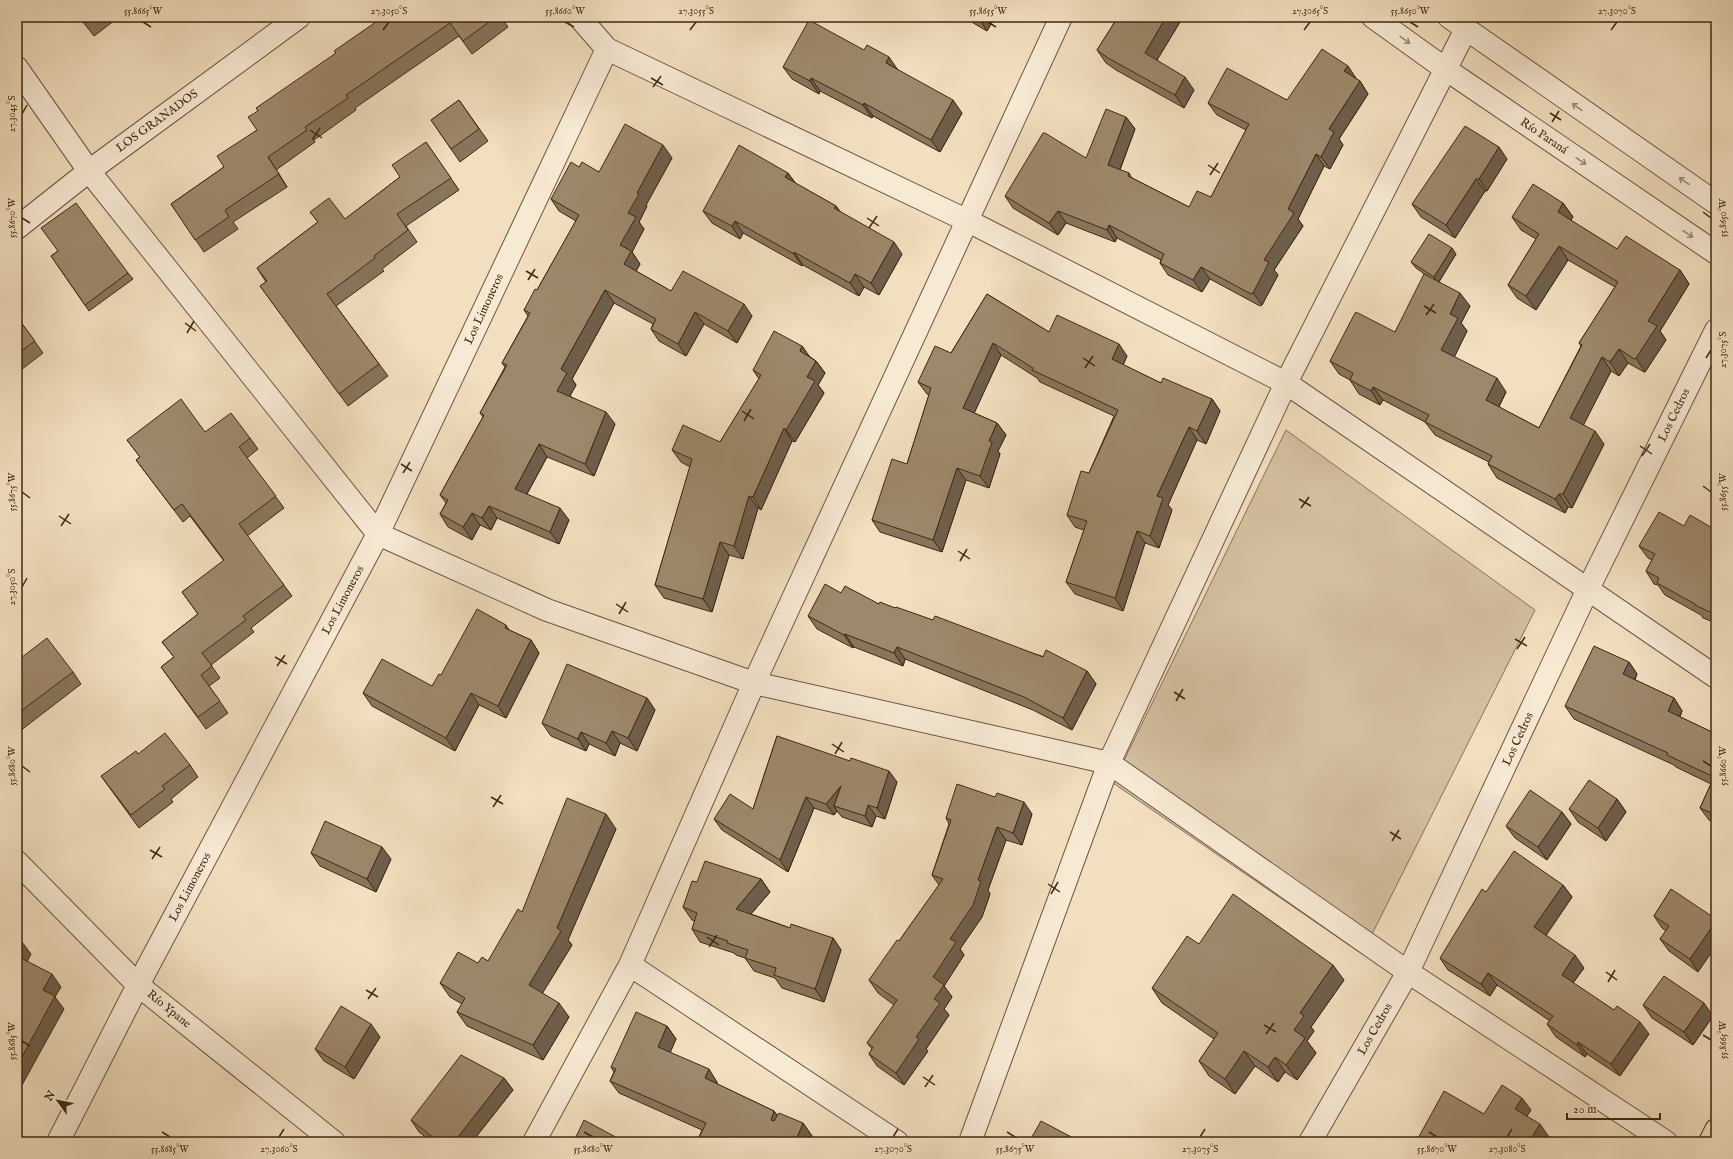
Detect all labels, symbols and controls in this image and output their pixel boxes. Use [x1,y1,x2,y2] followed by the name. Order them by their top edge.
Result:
[124,5,163,18] text: 55.8665°W
[371,5,407,18] text: 27.3050°S
[545,5,585,18] text: 55.8660°W
[678,5,714,18] text: 27.3055°S
[969,5,1007,18] text: 55.8655°W
[1292,5,1328,18] text: 27.3065°S
[1391,5,1430,18] text: 55.8650°W
[1598,5,1636,18] text: 27.3070°S
[1399,36,1410,44] one-way arrow
[113,86,201,156] street label: LOS GRANADOS
[6,96,19,132] text: 27.3045°S
[1572,103,1583,111] one-way arrow
[1517,115,1571,158] street label: Río Paraná
[1575,157,1586,165] one-way arrow
[1679,177,1690,185] one-way arrow
[6,198,19,238] text: 55.8670°W
[1717,198,1730,237] text: 55.8650°W
[1682,230,1693,238] one-way arrow
[461,271,507,347] street label: Los Limoneros
[1717,332,1730,368] text: 27.3075°S
[1655,386,1693,444] street label: Los Cedros
[6,472,19,511] text: 55.8675°W
[1717,473,1730,511] text: 55.8655°W
[318,563,368,637] street label: Los Limoneros
[6,569,19,605] text: 27.3050°S
[1499,710,1537,768] street label: Los Cedros
[6,746,19,786] text: 55.8680°W
[1717,746,1730,786] text: 55.8660°W
[165,850,215,924] street label: Los Limoneros
[143,987,194,1032] street label: Río Ypane
[1354,1000,1396,1058] street label: Los Cedros
[1717,1020,1730,1059] text: 55.8665°W
[6,1022,19,1060] text: 55.8685°W
[38,1081,78,1121] north arrow
[41,1088,59,1105] text: N
[1567,1095,1660,1121] scale bar
[1573,1102,1596,1117] text: 20 m
[151,1143,189,1156] text: 55.8685°W
[260,1143,298,1156] text: 27.3060°S
[573,1143,613,1156] text: 55.8680°W
[874,1143,912,1156] text: 27.3070°S
[996,1143,1035,1156] text: 55.8675°W
[1182,1143,1218,1156] text: 27.3075°S
[1417,1143,1457,1156] text: 55.8670°W
[1488,1143,1526,1156] text: 27.3080°S

